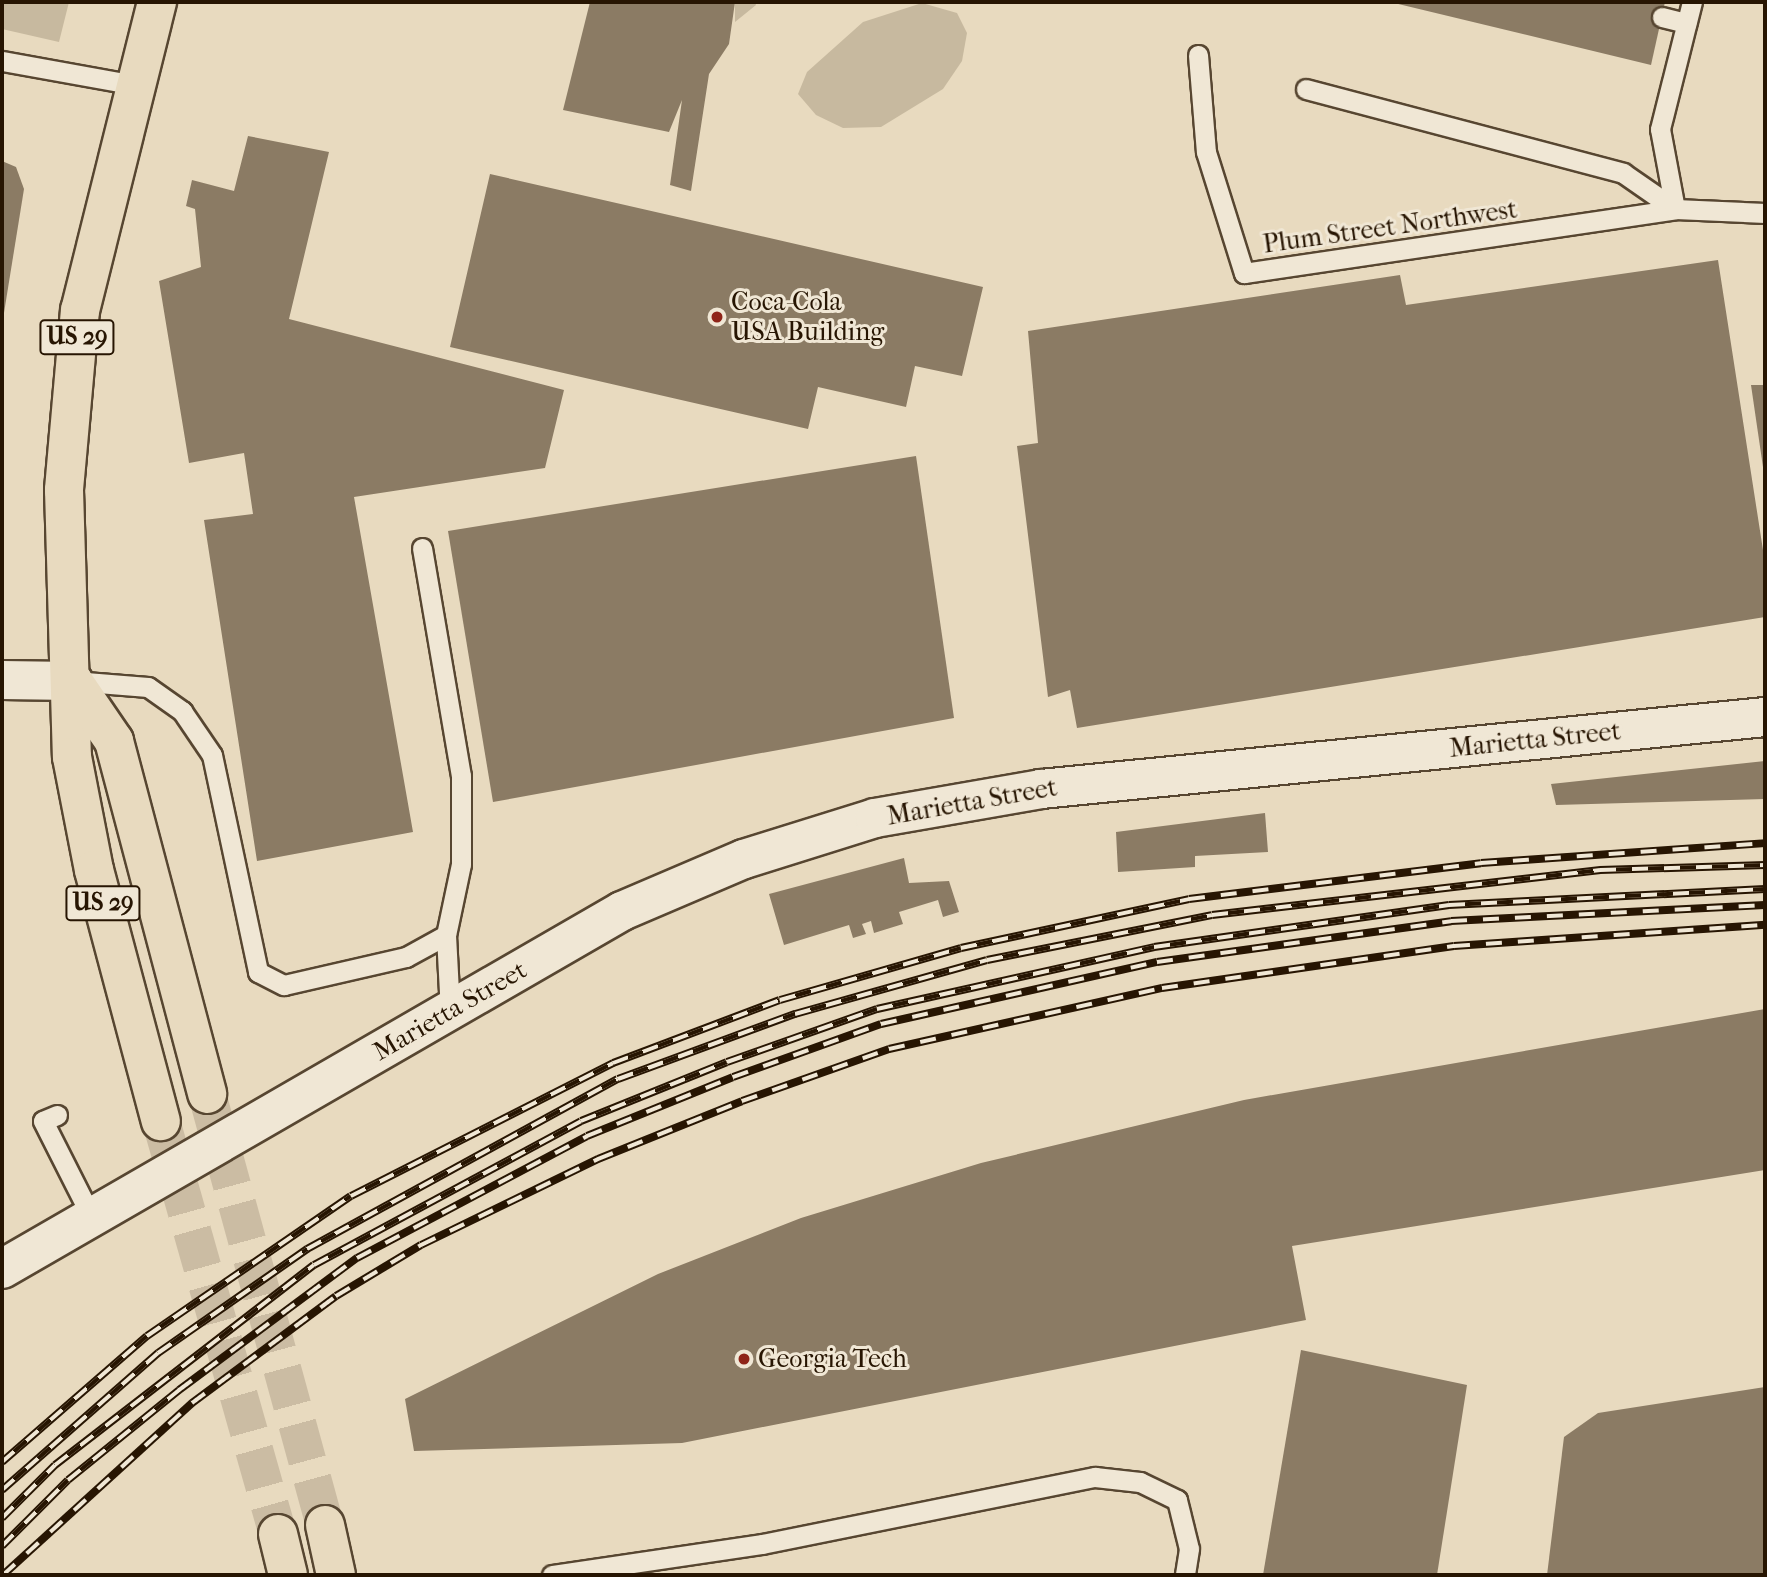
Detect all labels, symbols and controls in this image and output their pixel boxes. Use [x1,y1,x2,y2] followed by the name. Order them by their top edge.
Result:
[1261,194,1519,260] street label: Plum Street Northwest
[731,286,884,348] place label: Coca-Cola USA Building
[709,309,725,325] marker: Coca-Cola USA Building
[38,316,116,358] road number: US 29
[1448,715,1622,765] street label: Marietta Street
[885,772,1059,832] street label: Marietta Street
[64,882,142,923] road number: US 29
[368,954,532,1068] street label: Marietta Street
[758,1343,907,1375] place label: Georgia Tech
[736,1351,752,1367] marker: Georgia Tech

